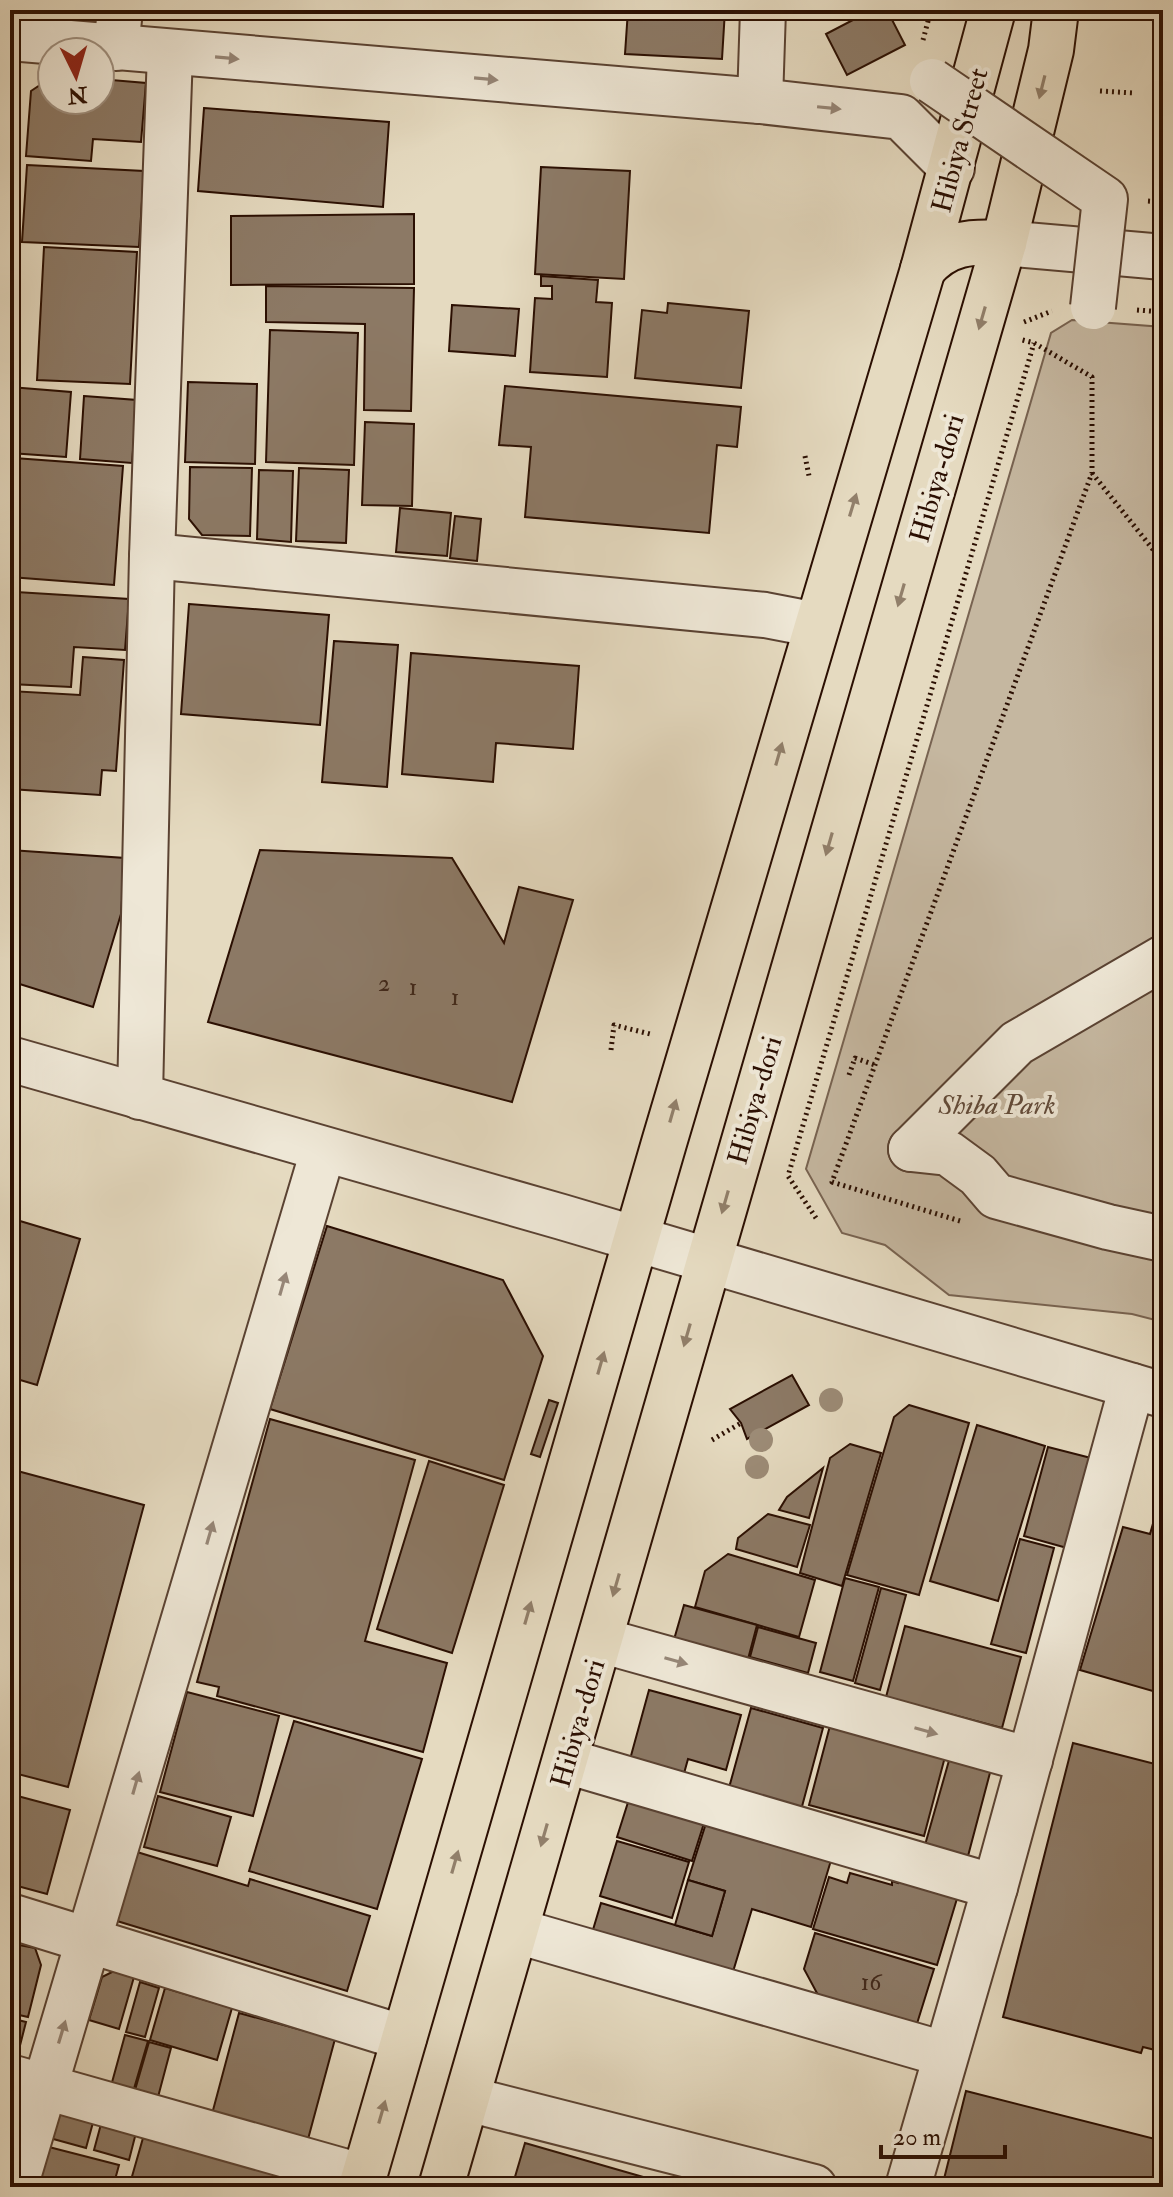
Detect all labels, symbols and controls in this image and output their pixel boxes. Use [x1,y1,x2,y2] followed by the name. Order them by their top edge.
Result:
[36,36,116,116] north arrow
[215,52,240,65] one-way arrow
[924,64,997,217] street label: Hibiya Street
[474,73,499,86] one-way arrow
[1035,74,1048,99] one-way arrow
[66,80,90,110] text: N
[817,102,842,115] one-way arrow
[975,307,988,331] one-way arrow
[902,410,972,547] street label: Hibiya-dori
[847,492,860,516] one-way arrow
[895,582,907,607] one-way arrow
[773,742,786,766] one-way arrow
[822,833,835,857] one-way arrow
[378,968,390,999] house number: 2
[409,972,417,1003] house number: 1
[451,982,459,1013] house number: 1
[720,1032,790,1169] street label: Hibiya-dori
[937,1088,1056,1123] park label: Shiba Park
[667,1098,680,1122] one-way arrow
[718,1190,731,1214] one-way arrow
[277,1271,290,1295] one-way arrow
[680,1324,693,1348] one-way arrow
[595,1351,608,1375] one-way arrow
[204,1521,217,1545] one-way arrow
[609,1574,622,1598] one-way arrow
[522,1600,535,1624] one-way arrow
[543,1655,613,1792] street label: Hibiya-dori
[664,1655,688,1668] one-way arrow
[913,1725,938,1737] one-way arrow
[130,1770,143,1794] one-way arrow
[537,1824,550,1848] one-way arrow
[449,1850,462,1874] one-way arrow
[861,1967,883,1998] house number: 16
[56,2019,69,2043] one-way arrow
[377,2099,389,2124] one-way arrow
[881,2109,1005,2159] scale bar
[893,2122,942,2153] text: 20 m

